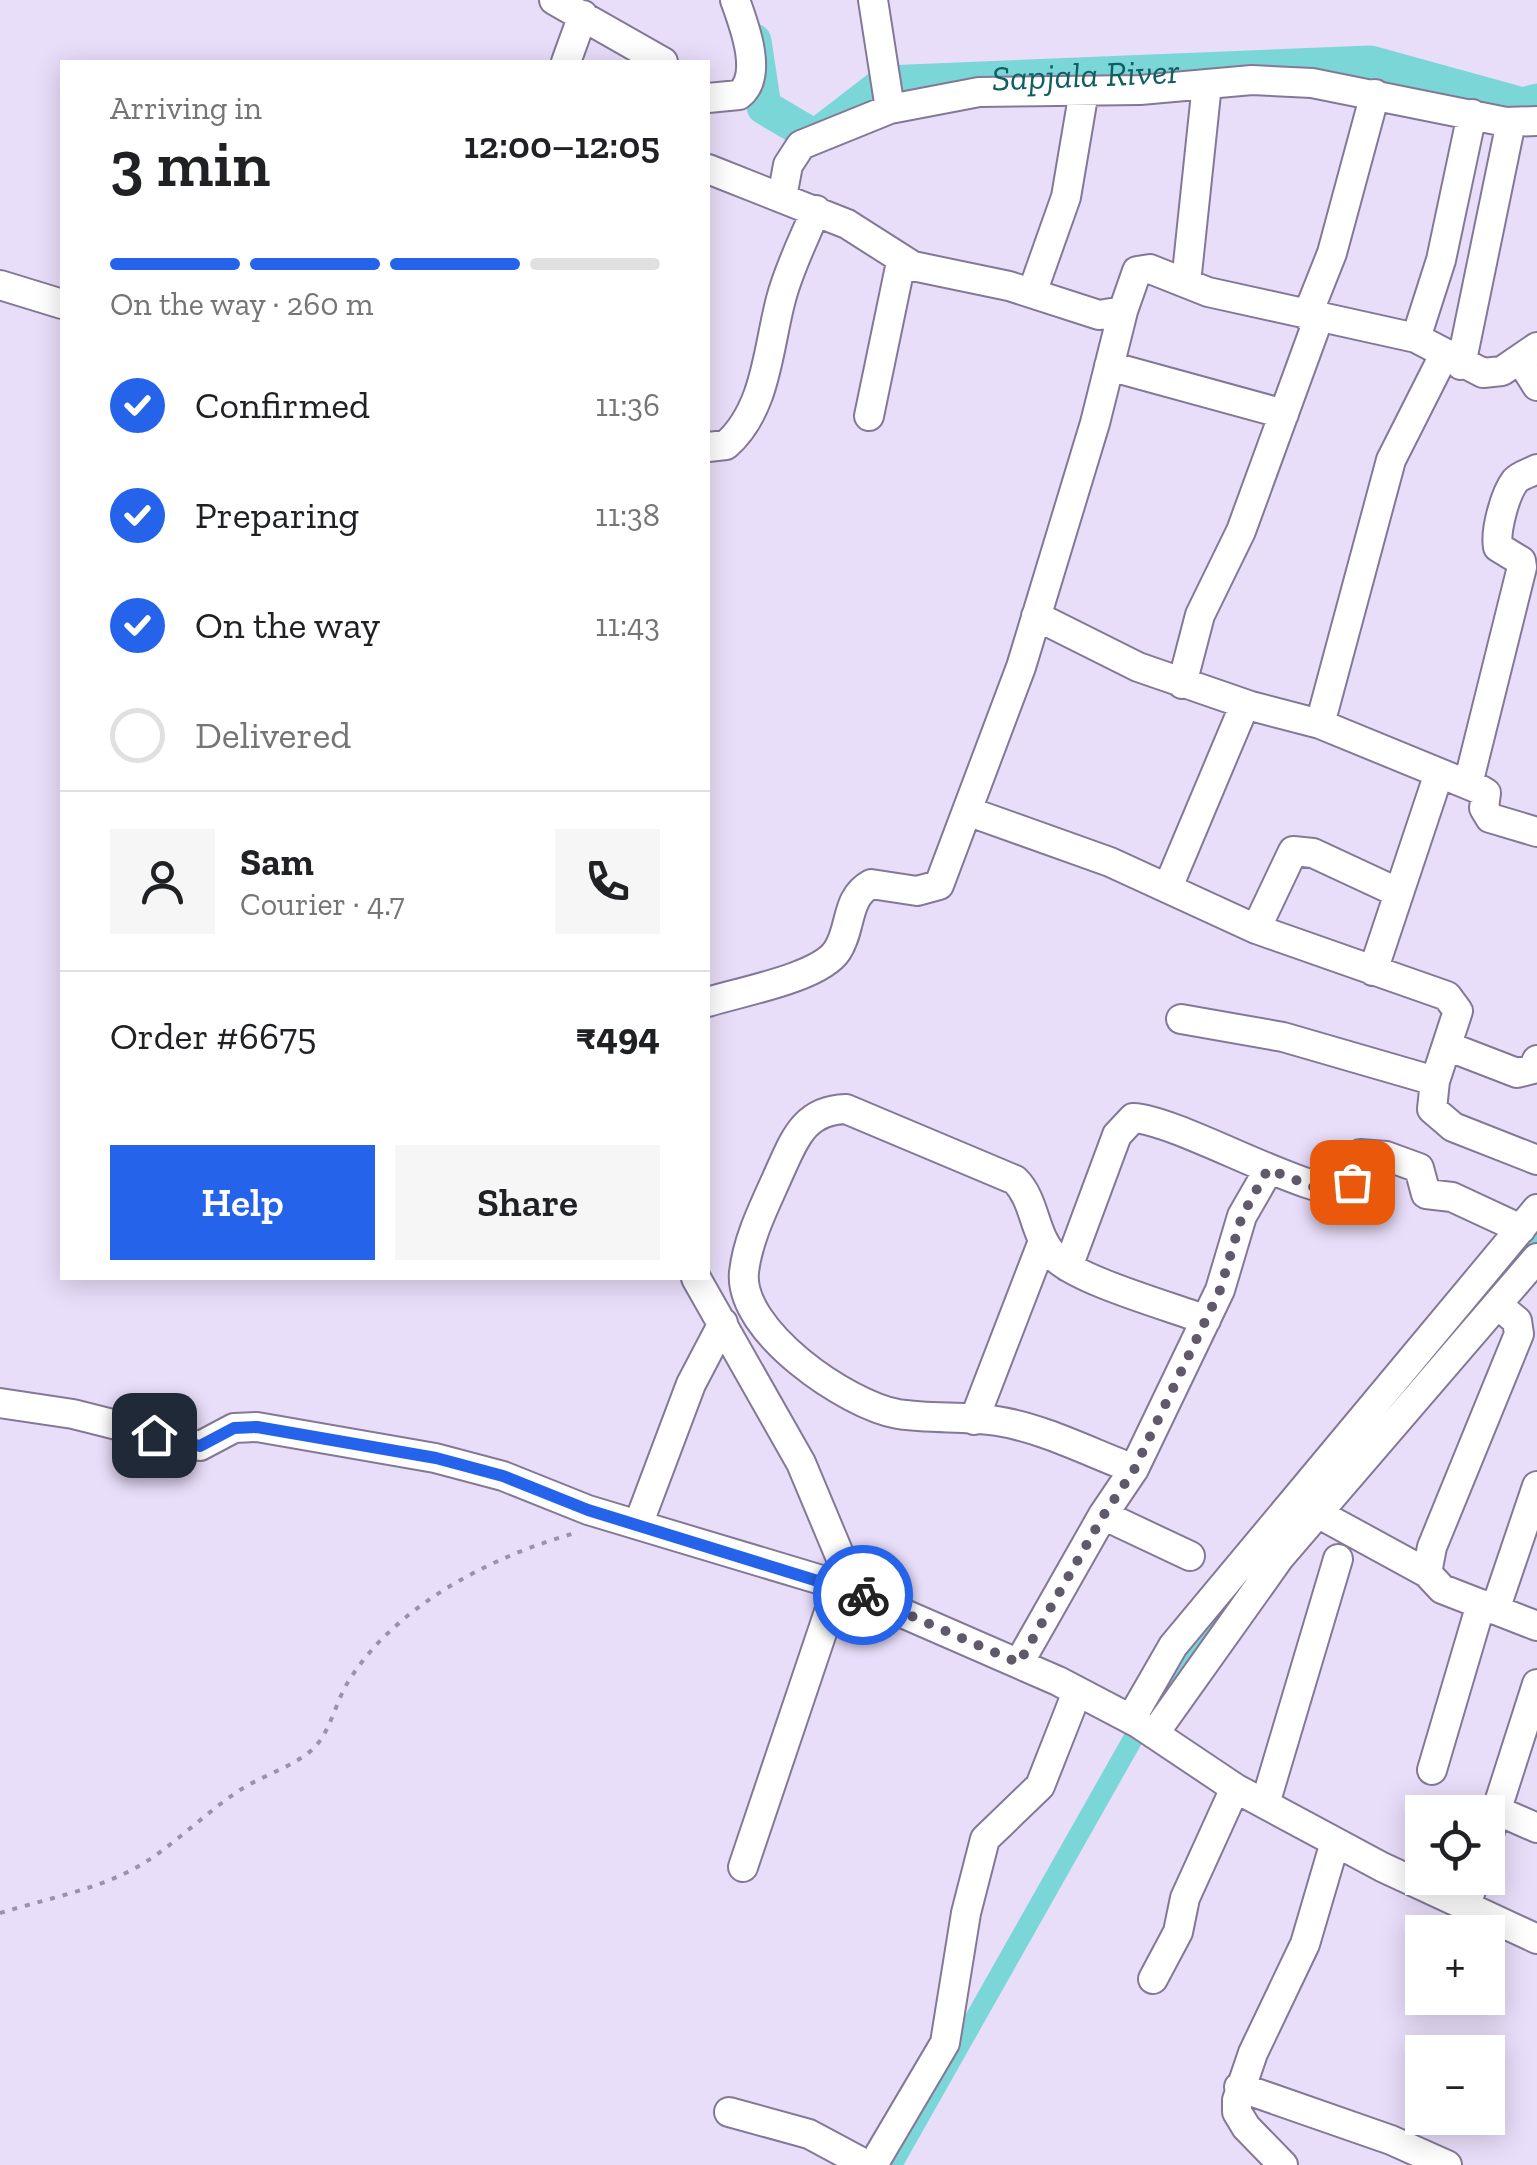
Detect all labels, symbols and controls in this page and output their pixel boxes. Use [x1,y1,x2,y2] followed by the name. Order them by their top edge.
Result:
[991,50,1181,100] water label: Sapjala River
[110,89,262,127] text: Arriving in
[464,122,660,168] text: 12:00–12:05
[110,125,270,203] text: 3 min
[110,285,374,323] text: On the way · 260 m
[110,378,165,433] icon: check
[195,382,370,428] text: Confirmed
[596,386,660,424] text: 11:36
[110,488,165,543] icon: check
[195,492,359,538] text: Preparing
[595,496,660,534] text: 11:38
[110,598,165,653] icon: check
[195,602,380,648] text: On the way
[595,606,660,644] text: 11:43
[195,712,351,758] text: Delivered
[110,829,215,934] button: person
[555,829,660,934] button: phone
[240,839,314,885] text: Sam
[240,885,404,923] text: Courier · 4.7
[110,1013,317,1059] text: Order #6675
[576,1013,660,1059] text: ₹494
[1310,1140,1395,1225] pin
[110,1145,375,1260] button: Help
[395,1145,660,1260] button: Share
[1325,1155,1380,1210] icon: bag
[112,1393,197,1478] pin
[127,1408,182,1463] icon: home
[813,1545,913,1645] courier
[836,1568,891,1623] icon: bike
[1405,1795,1505,2135] map controls
[1405,1795,1505,1895] button: locate
[1405,1915,1505,2015] button: +
[1405,2035,1505,2135] button: −

